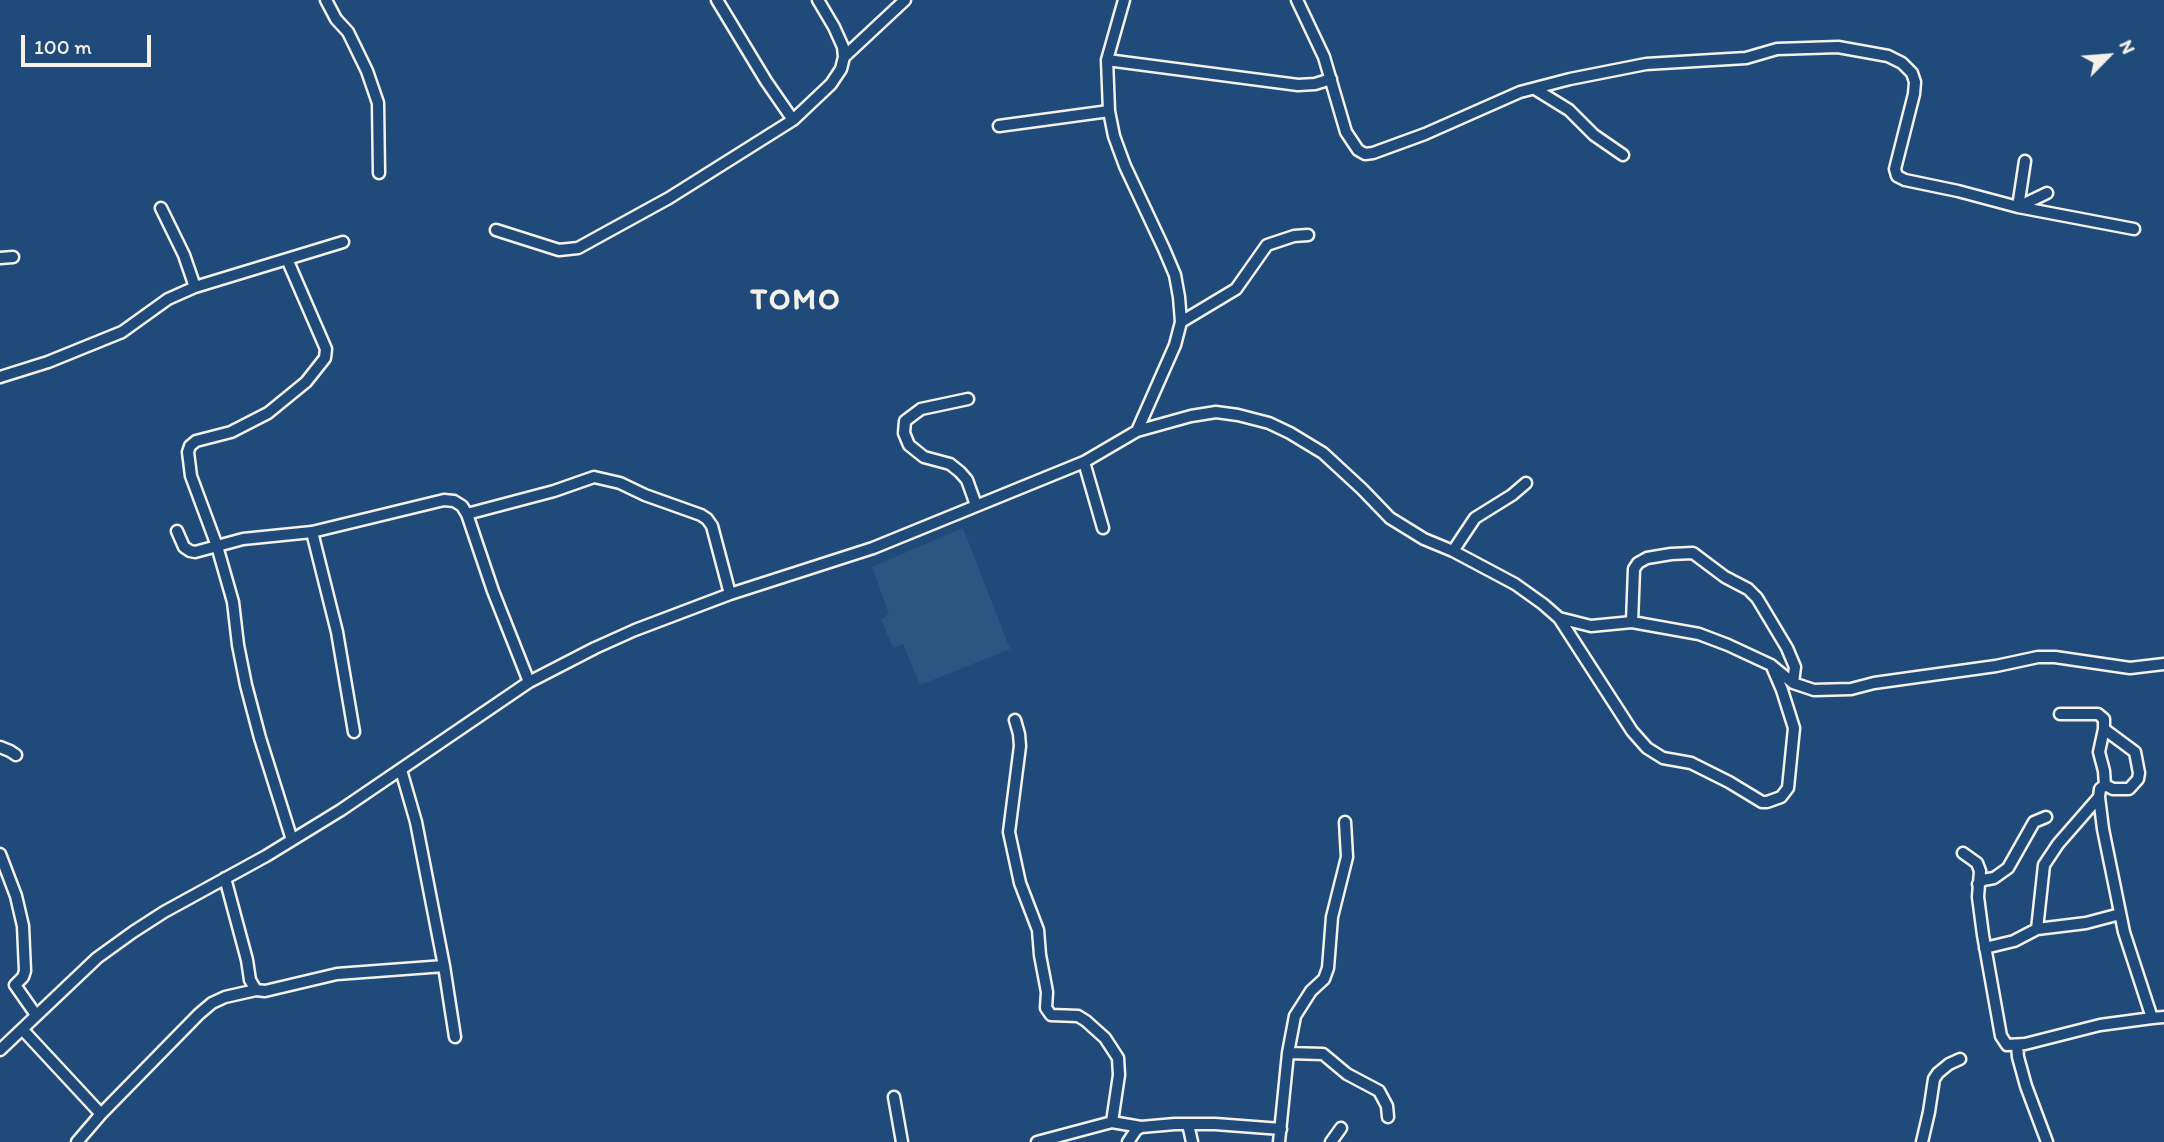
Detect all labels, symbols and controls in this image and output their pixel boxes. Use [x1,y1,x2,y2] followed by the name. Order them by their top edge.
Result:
[24,21,154,65] scale bar
[2073,21,2143,91] north arrow
[34,34,92,59] text: 100 m
[2114,36,2141,58] text: N
[750,283,842,319] district label: TOMO

